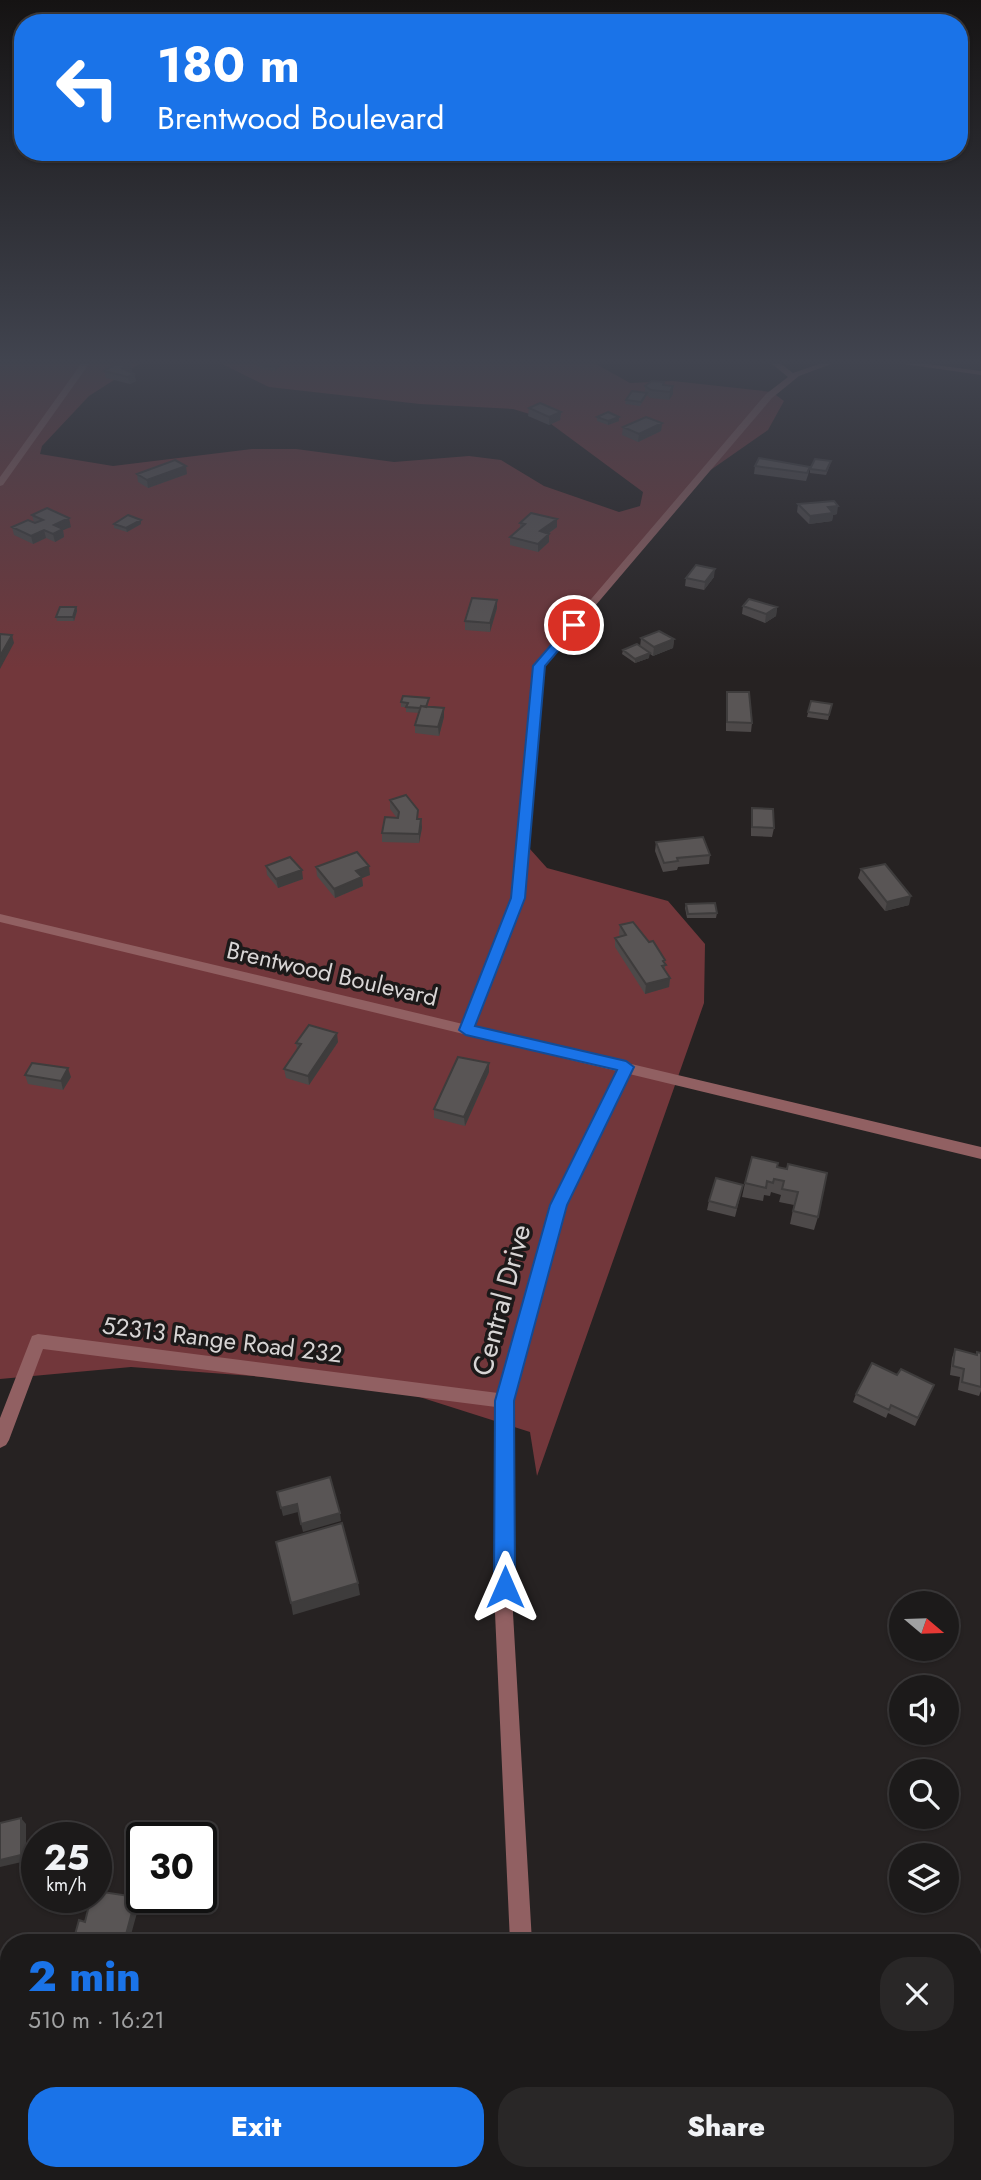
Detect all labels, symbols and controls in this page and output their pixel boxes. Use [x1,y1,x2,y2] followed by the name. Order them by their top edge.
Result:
[157,30,300,100] text: 180 m
[42,42,133,133] icon: left
[157,95,445,141] text: Brentwood Boulevard
[544,595,604,655] pin
[555,606,593,644] icon: arrive
[223,932,441,1015] street label: Brentwood Boulevard
[462,1220,541,1380] street label: Central Drive
[100,1307,344,1372] street label: 52313 Range Road 232
[468,1550,542,1624] position arrow
[889,1591,959,1661] north arrow
[889,1591,959,1913] map controls
[889,1675,959,1745] button: sound
[889,1759,959,1829] button: search
[126,1822,217,1913] speed limit sign: 30
[44,1833,89,1883] text: 25
[889,1843,959,1913] button: layers
[46,1872,87,1898] text: km/h
[28,1946,141,2007] text: 2 min
[880,1957,954,2031] button: close
[28,2003,165,2037] text: 510 m · 16:21
[28,2087,484,2167] button: Exit
[498,2087,954,2167] button: Share

